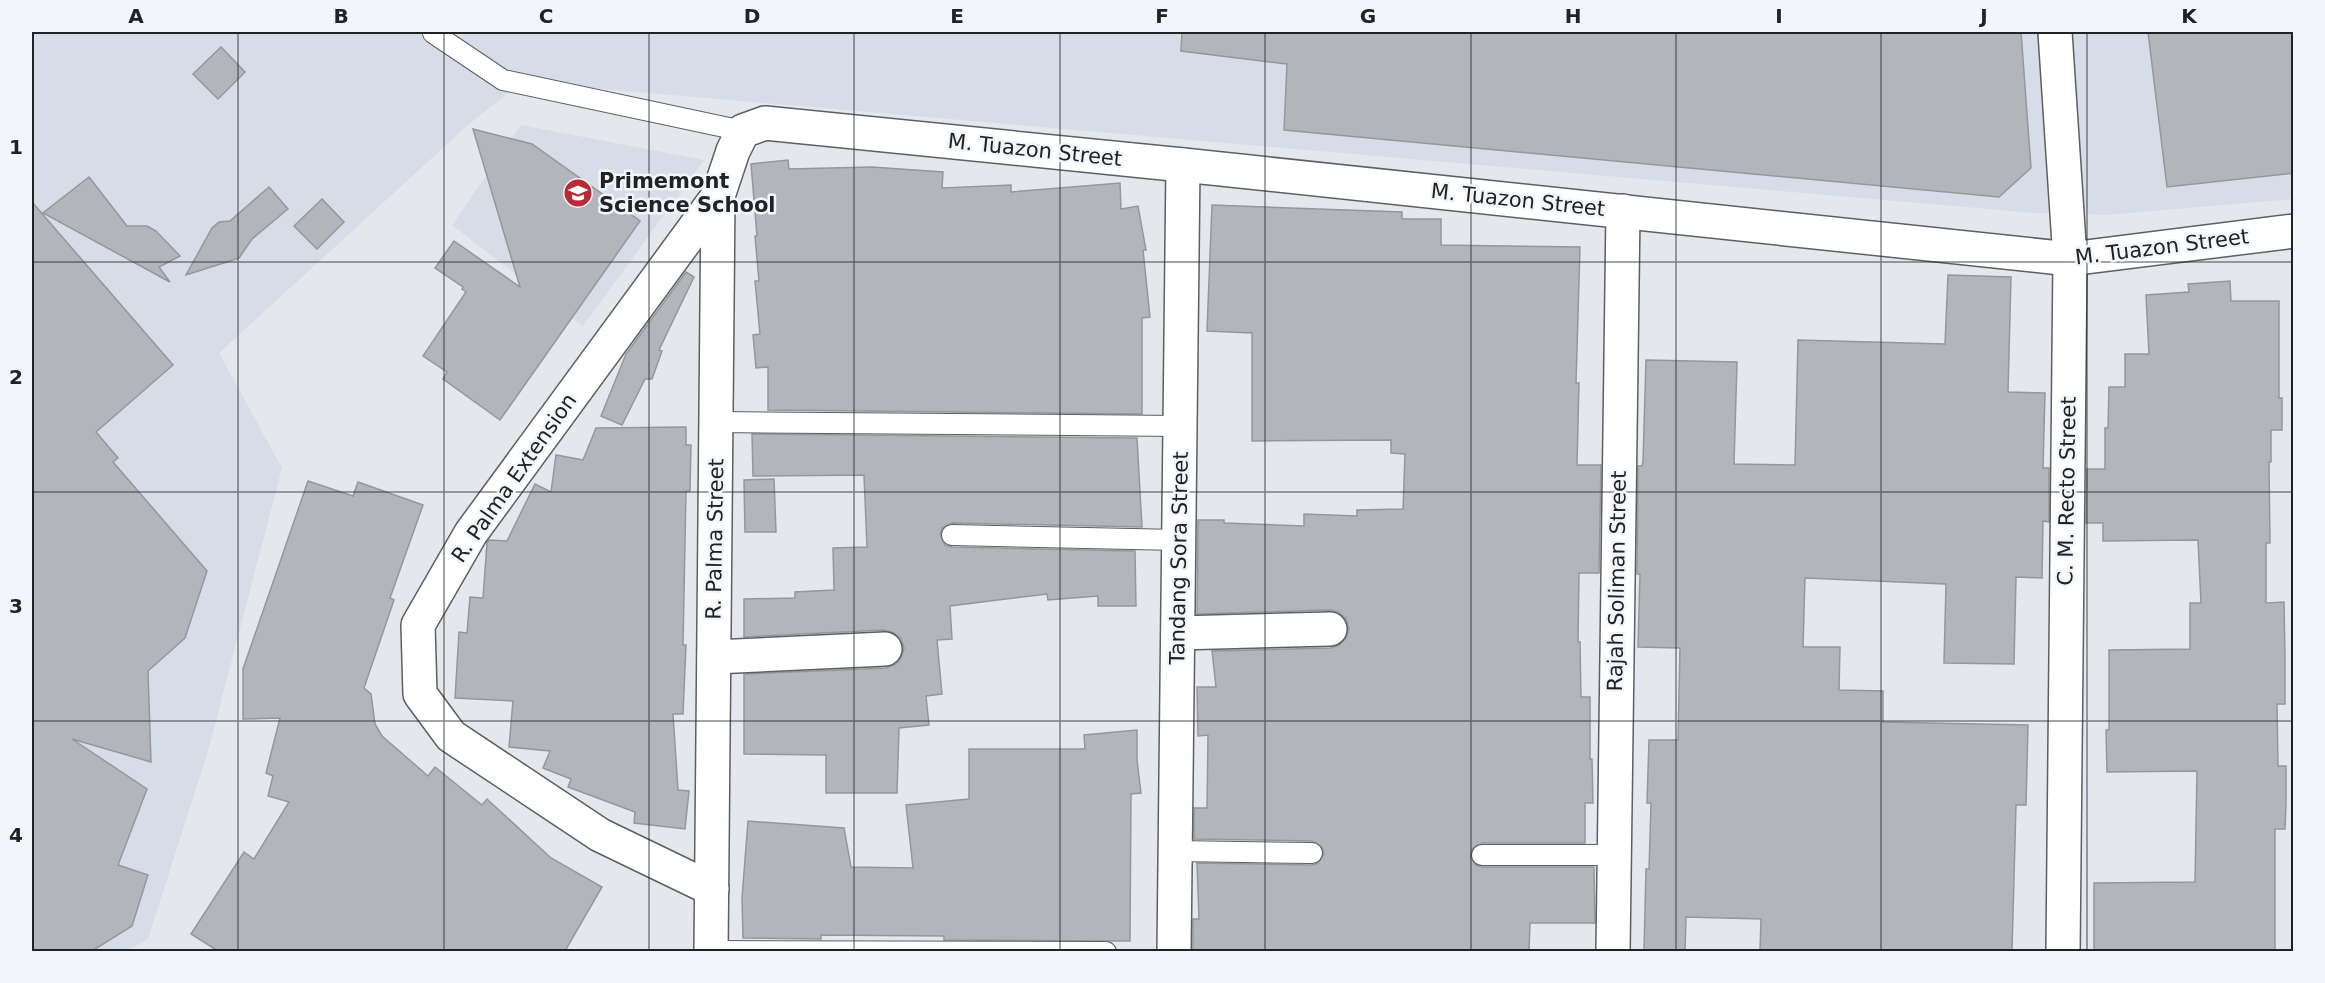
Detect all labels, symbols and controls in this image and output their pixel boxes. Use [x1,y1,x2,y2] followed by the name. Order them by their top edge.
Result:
[128,4,144,28] text: A
[333,4,349,28] text: B
[539,4,553,28] text: C
[744,4,760,28] text: D
[950,4,964,28] text: E
[1155,4,1169,28] text: F
[1360,4,1376,28] text: G
[1565,4,1581,28] text: H
[1775,4,1783,28] text: I
[1978,4,1988,28] text: J
[2181,4,2198,28] text: K
[947,129,1123,171] street label: M. Tuazon Street
[9,135,23,159] text: 1
[599,169,776,217] place label: Primemont Science School
[562,177,594,209] school or university icon: Primemont Science School
[1430,179,1606,221] street label: M. Tuazon Street
[2074,224,2250,270] street label: M. Tuazon Street
[9,365,23,389] text: 2
[447,389,581,567] street label: R. Palma Extension
[2053,396,2081,586] street label: C. M. Recto Street
[1165,451,1193,666] street label: Tandang Sora Street
[702,458,728,620] street label: R. Palma Street
[1603,470,1631,692] street label: Rajah Soliman Street
[9,594,23,618] text: 3
[9,823,23,847] text: 4

